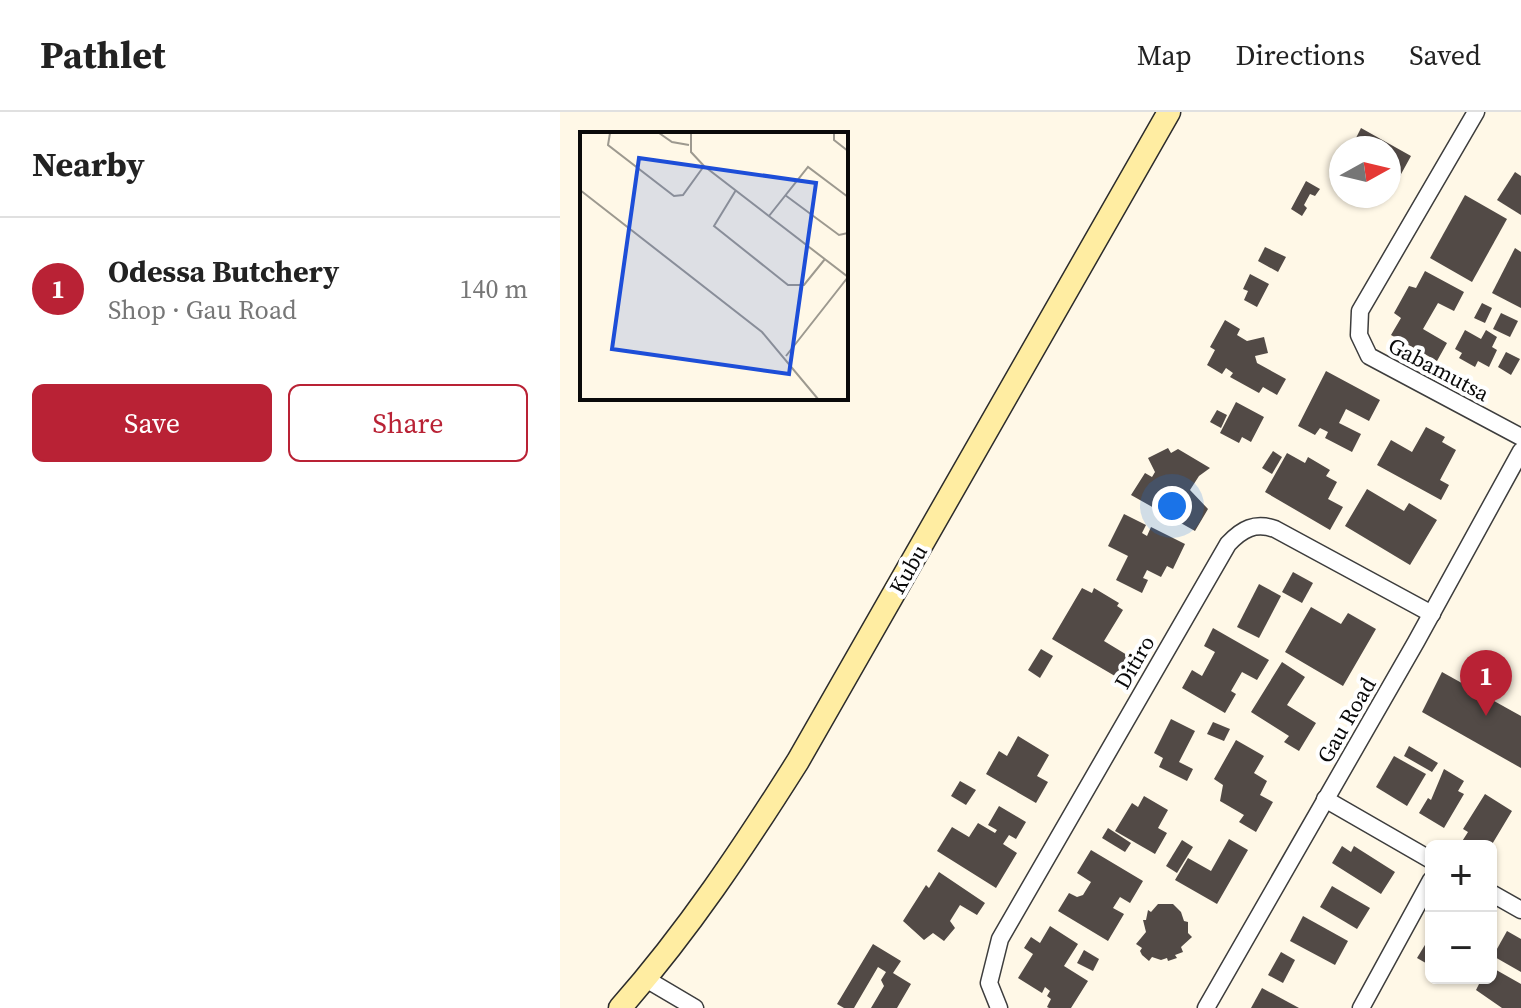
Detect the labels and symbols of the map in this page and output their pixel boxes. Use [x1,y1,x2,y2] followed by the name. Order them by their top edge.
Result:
[580,132,848,400] inset map
[1329,136,1401,208] north arrow
[1383,330,1495,409] street label: Gabamutsa
[1152,486,1192,526] your location
[882,539,934,599] street label: Kubu
[1107,630,1161,694] street label: Ditiro
[1460,650,1512,716] pin: 1
[1310,671,1383,768] street label: Gau Road

